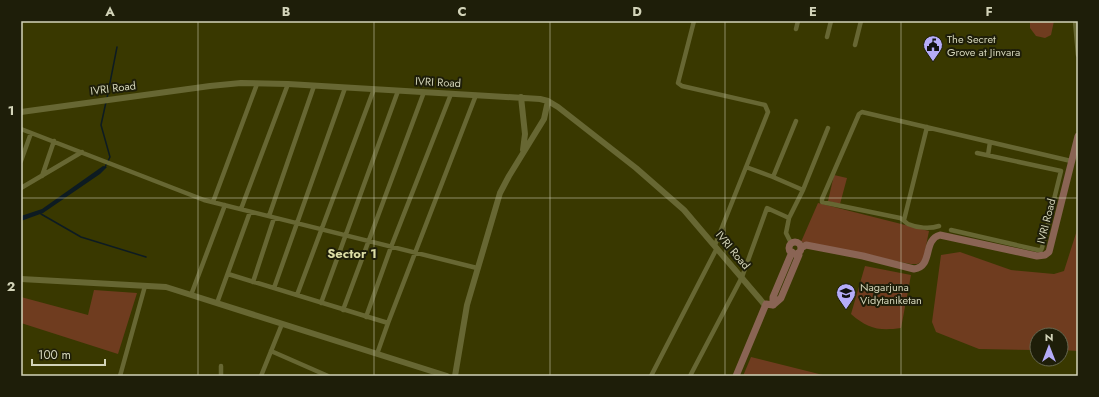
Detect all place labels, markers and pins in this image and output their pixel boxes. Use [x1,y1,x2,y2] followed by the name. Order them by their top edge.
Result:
[947,31,1020,60] place label: The Secret Grove at Jinvara
[922,34,944,62] public building icon: The Secret Grove at Jinvara
[860,279,922,308] place label: Nagarjuna Vidytaniketan
[835,282,857,310] school or university icon: Nagarjuna Vidytaniketan

